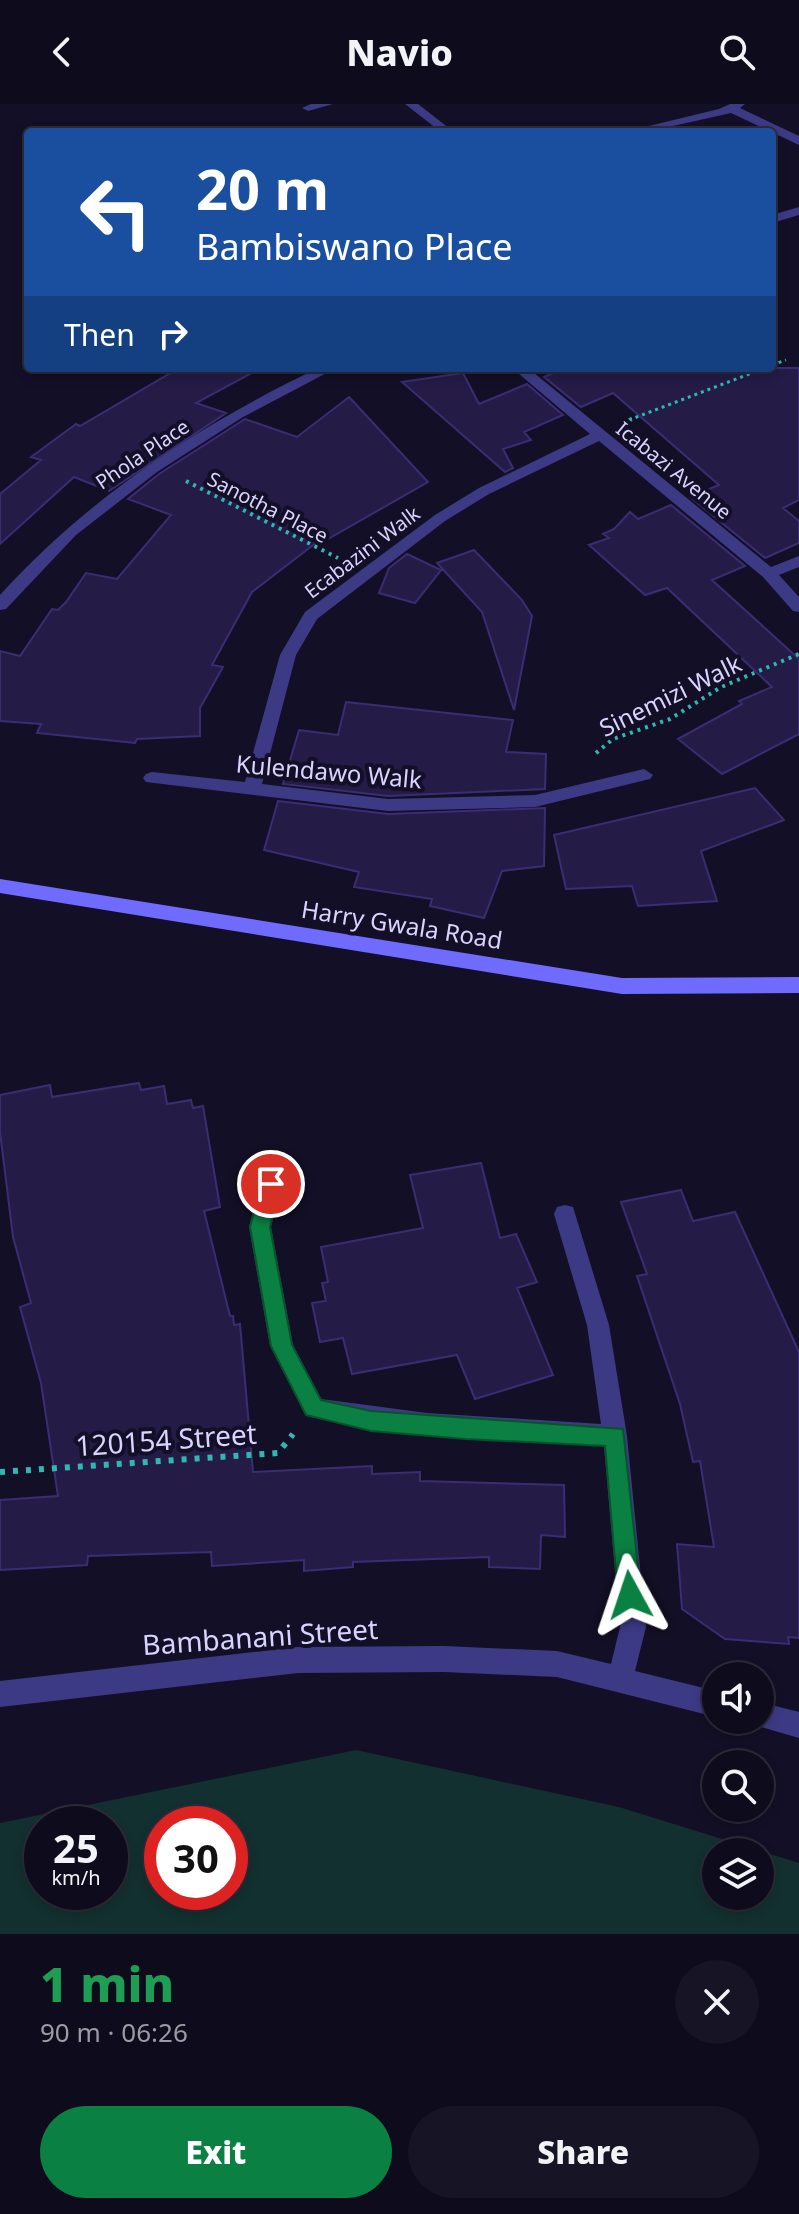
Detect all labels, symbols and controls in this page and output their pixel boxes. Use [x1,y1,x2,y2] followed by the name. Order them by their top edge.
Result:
[346,28,453,77] text: Navio
[40,30,84,74] icon: back
[715,30,759,74] icon: search
[196,150,329,226] text: 20 m
[64,160,168,264] icon: left
[196,222,513,271] text: Bambiswano Place
[151,312,195,356] icon: right
[64,314,135,355] text: Then
[90,413,194,495] street label: Phola Place
[611,415,737,525] street label: Icabazi Avenue
[203,465,333,549] street label: Sanotha Place
[299,500,425,604] street label: Ecabazini Walk
[593,646,747,744] street label: Sinemizi Walk
[235,746,423,796] street label: Kulendawo Walk
[299,892,505,956] street label: Harry Gwala Road
[237,1150,305,1218] pin
[249,1162,293,1206] icon: arrive
[74,1414,258,1464] street label: 120154 Street
[588,1553,672,1637] position arrow
[141,1609,379,1663] street label: Bambanani Street
[702,1662,774,1910] map controls
[702,1662,774,1734] button: sound
[702,1750,774,1822] button: search
[144,1806,248,1910] speed limit sign: 30
[53,1820,99,1875] text: 25
[702,1838,774,1910] button: layers
[51,1864,101,1891] text: km/h
[40,1951,174,2016] text: 1 min
[675,1960,759,2044] button: close
[40,2014,188,2050] text: 90 m · 06:26
[40,2106,392,2198] button: Exit
[408,2106,759,2198] button: Share

